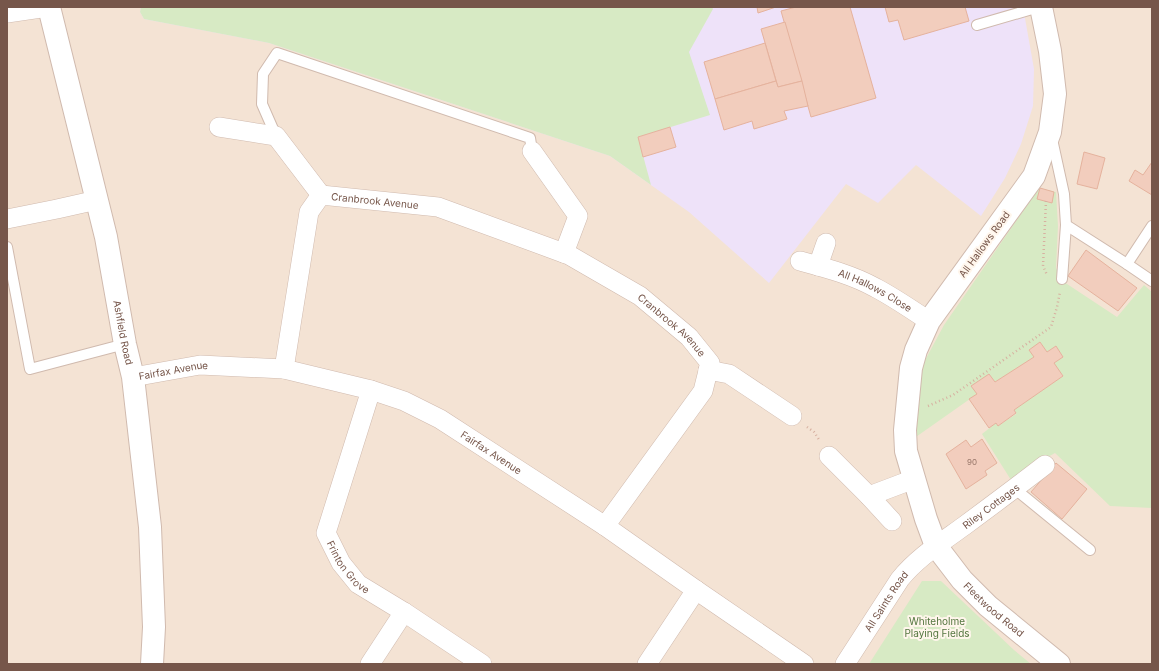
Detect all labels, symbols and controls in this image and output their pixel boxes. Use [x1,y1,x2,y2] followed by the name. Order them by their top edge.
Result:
[331,190,419,211] street label: Cranbrook Avenue
[956,209,1012,279] street label: All Hallows Road
[837,266,914,314] street label: All Hallows Close
[636,291,708,359] street label: Cranbrook Avenue
[111,299,136,366] street label: Ashfield Road
[138,359,209,382] street label: Fairfax Avenue
[459,428,524,477] street label: Fairfax Avenue
[967,457,977,467] house number: 90
[960,481,1022,531] street label: Riley Cottages
[325,538,372,596] street label: Frinton Grove
[862,568,910,634] street label: All Saints Road
[961,579,1027,639] street label: Fleetwood Road
[904,615,970,639] park label: Whiteholme Playing Fields

